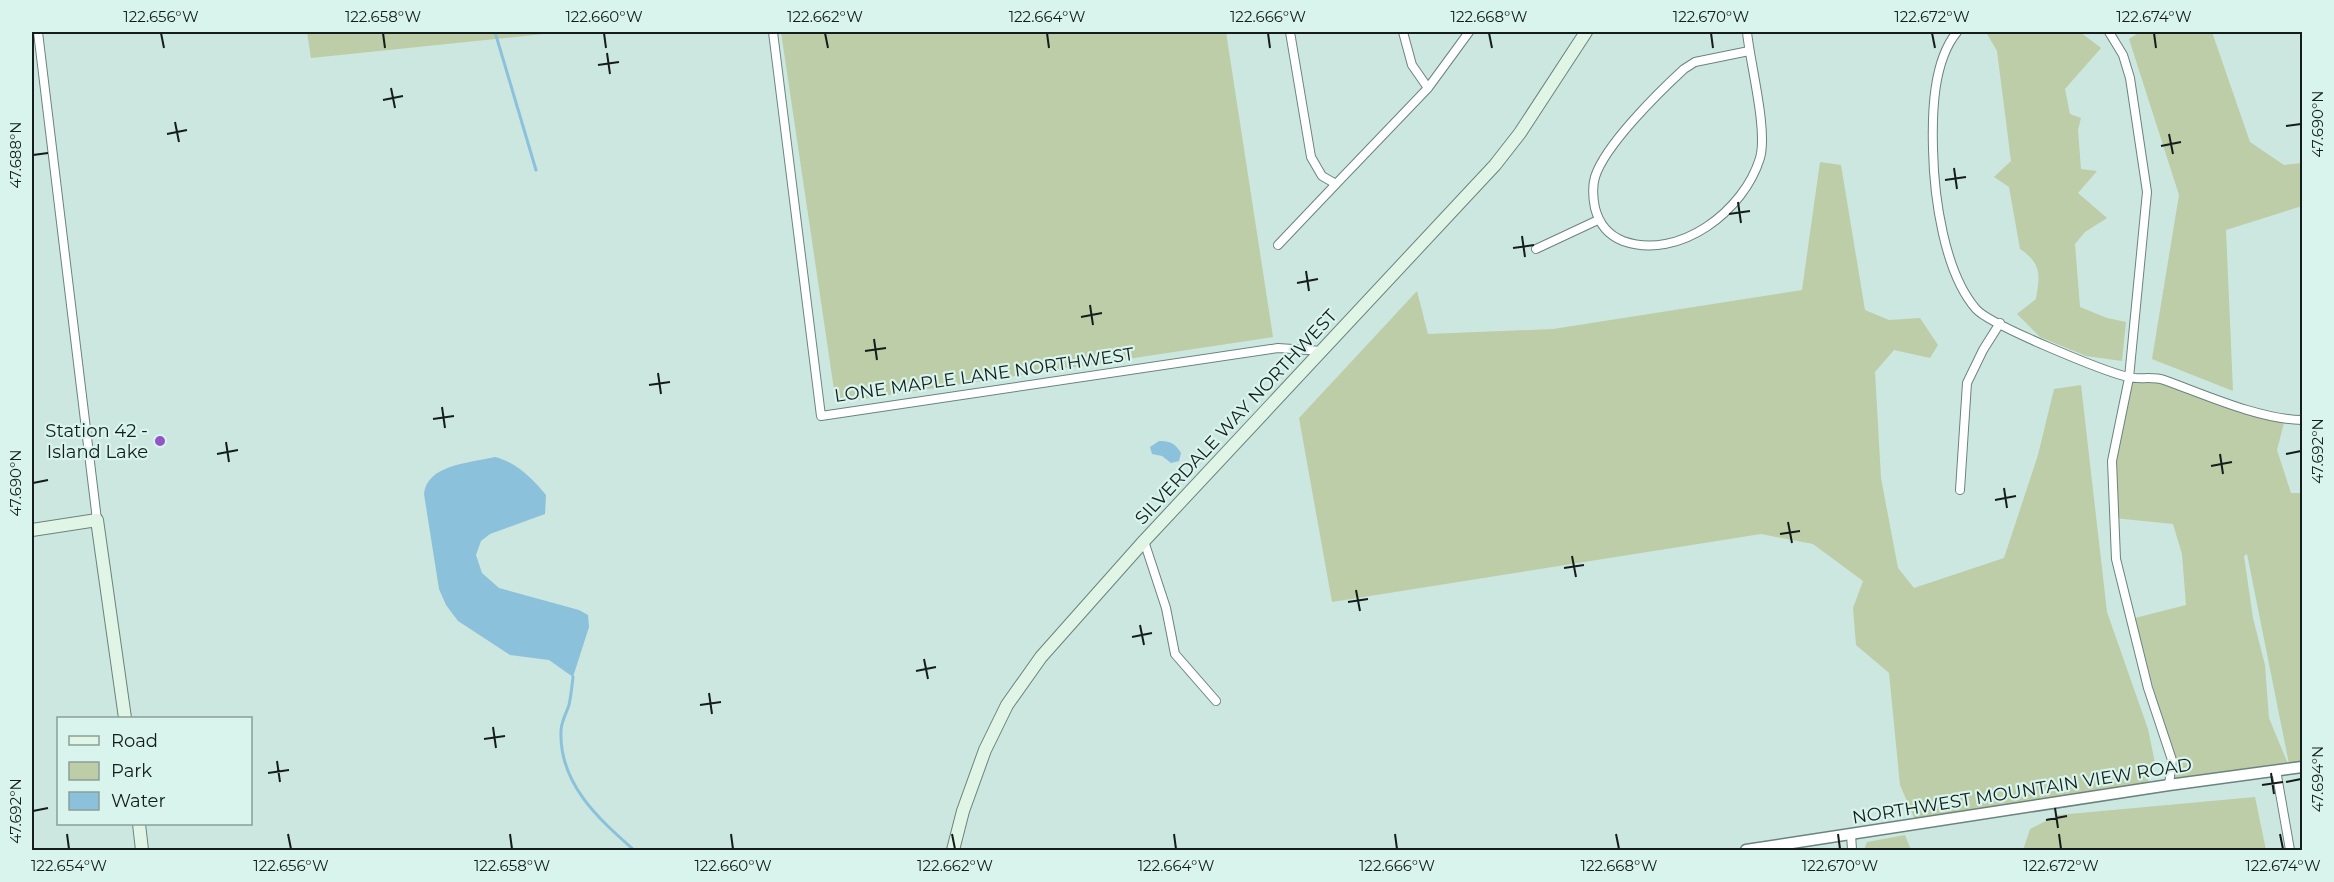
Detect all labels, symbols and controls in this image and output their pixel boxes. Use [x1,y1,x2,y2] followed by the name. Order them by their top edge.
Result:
[123,7,199,26] text: 122.656°W
[345,7,421,26] text: 122.658°W
[565,7,643,26] text: 122.660°W
[787,7,863,26] text: 122.662°W
[1009,7,1086,26] text: 122.664°W
[1230,7,1306,26] text: 122.666°W
[1451,7,1528,26] text: 122.668°W
[1673,7,1750,26] text: 122.670°W
[1894,7,1970,26] text: 122.672°W
[2116,7,2192,26] text: 122.674°W
[2308,91,2327,157] text: 47.690°N
[6,122,25,188] text: 47.688°N
[1130,304,1342,529] street label: SILVERDALE WAY NORTHWEST
[833,343,1136,407] street label: LONE MAPLE LANE NORTHWEST
[2308,418,2327,484] text: 47.692°N
[45,420,148,463] place label: Station 42 - Island Lake
[153,434,167,448] marker: Station 42 - Island Lake
[6,450,25,516] text: 47.690°N
[57,717,252,825] legend
[111,730,158,752] text: Road
[2308,746,2327,812] text: 47.694°N
[1851,753,2193,829] street label: NORTHWEST MOUNTAIN VIEW ROAD
[111,760,152,782] text: Park
[6,778,25,844] text: 47.692°N
[111,790,166,812] text: Water
[31,856,107,875] text: 122.654°W
[253,856,329,875] text: 122.656°W
[474,856,550,875] text: 122.658°W
[694,856,772,875] text: 122.660°W
[917,856,993,875] text: 122.662°W
[1138,856,1215,875] text: 122.664°W
[1359,856,1435,875] text: 122.666°W
[1581,856,1658,875] text: 122.668°W
[1802,856,1879,875] text: 122.670°W
[2023,856,2099,875] text: 122.672°W
[2245,856,2321,875] text: 122.674°W

